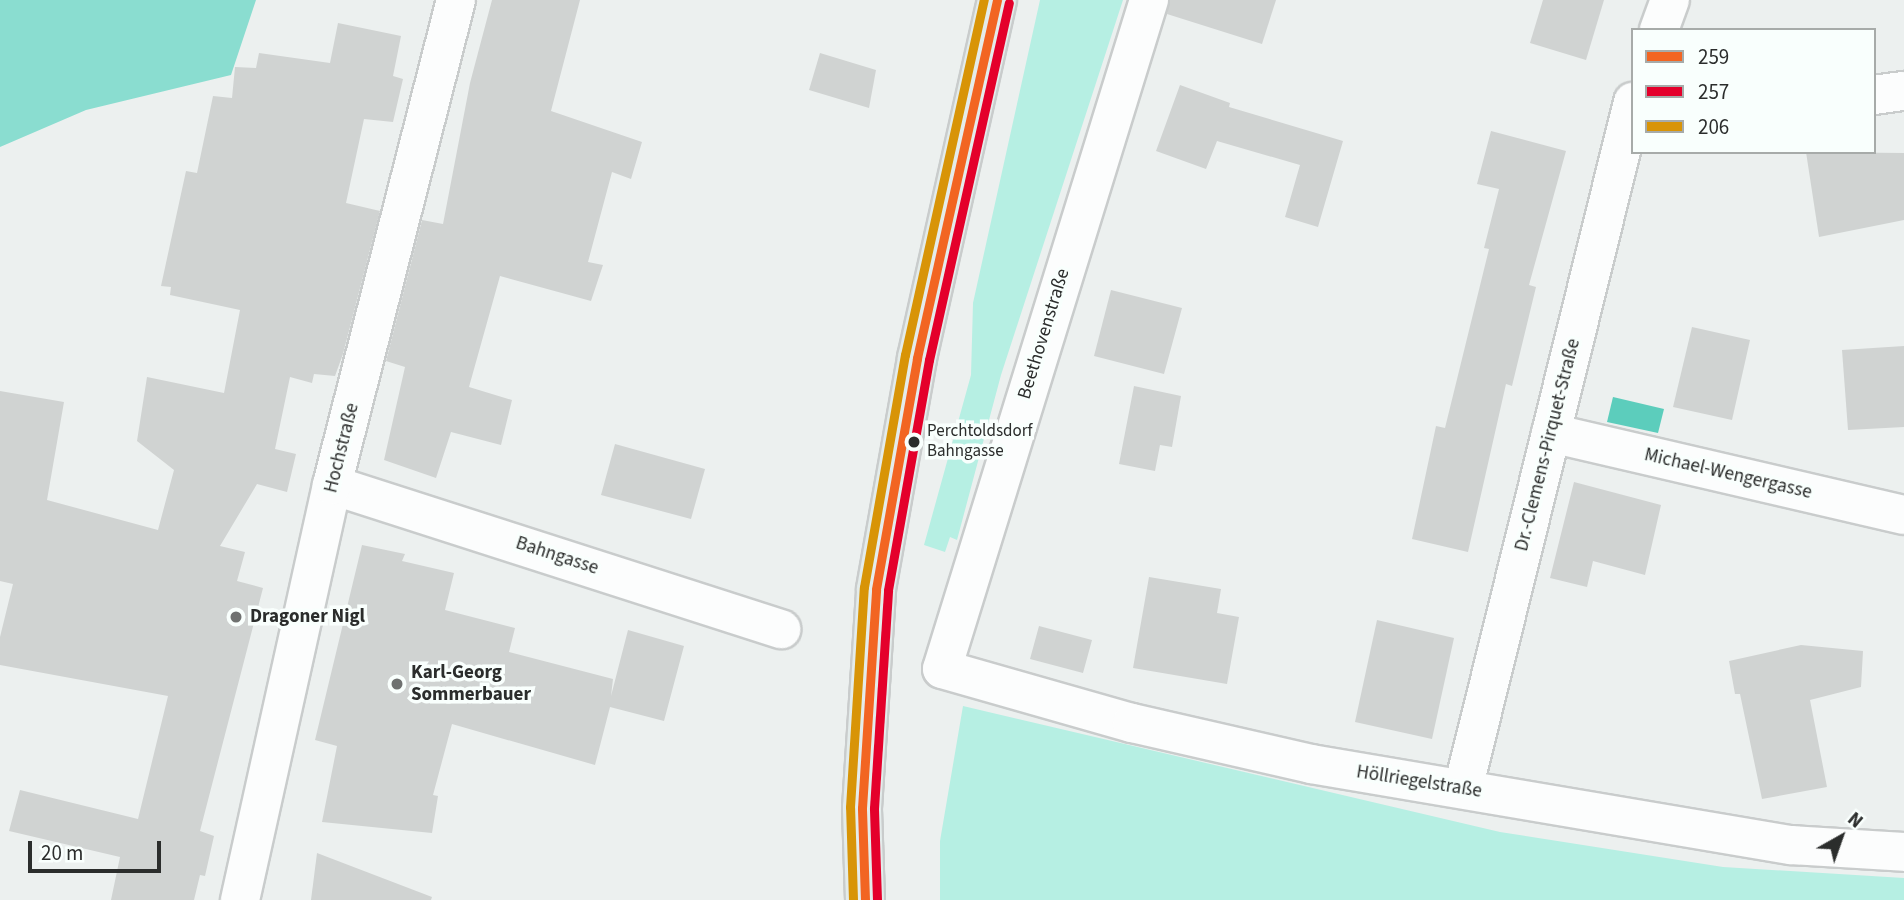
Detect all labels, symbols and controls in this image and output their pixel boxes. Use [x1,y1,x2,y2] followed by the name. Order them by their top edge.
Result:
[1631,28,1876,154] legend
[1698,42,1729,72] text: 259
[1698,77,1729,107] text: 257
[1698,112,1729,142] text: 206
[1013,266,1075,402] street label: Beethovenstraße
[1511,336,1585,554] street label: Dr.-Clemens-Pirquet-Straße
[320,401,364,495] street label: Hochstraße
[927,422,1033,462] place label: Perchtoldsdorf Bahngasse
[907,435,921,449] marker: Perchtoldsdorf Bahngasse
[1642,444,1814,504] street label: Michael-Wengergasse
[513,532,601,580] street label: Bahngasse
[250,606,365,628] place label: Dragoner Nigl
[228,609,244,625] marker: Dragoner Nigl
[411,662,531,706] place label: Karl-Georg Sommerbauer
[389,676,405,692] marker: Karl-Georg Sommerbauer
[1355,761,1483,803] street label: Höllriegelstraße
[1806,802,1876,872] north arrow
[1841,806,1868,835] text: N
[32,827,164,871] scale bar
[41,838,83,868] text: 20 m

